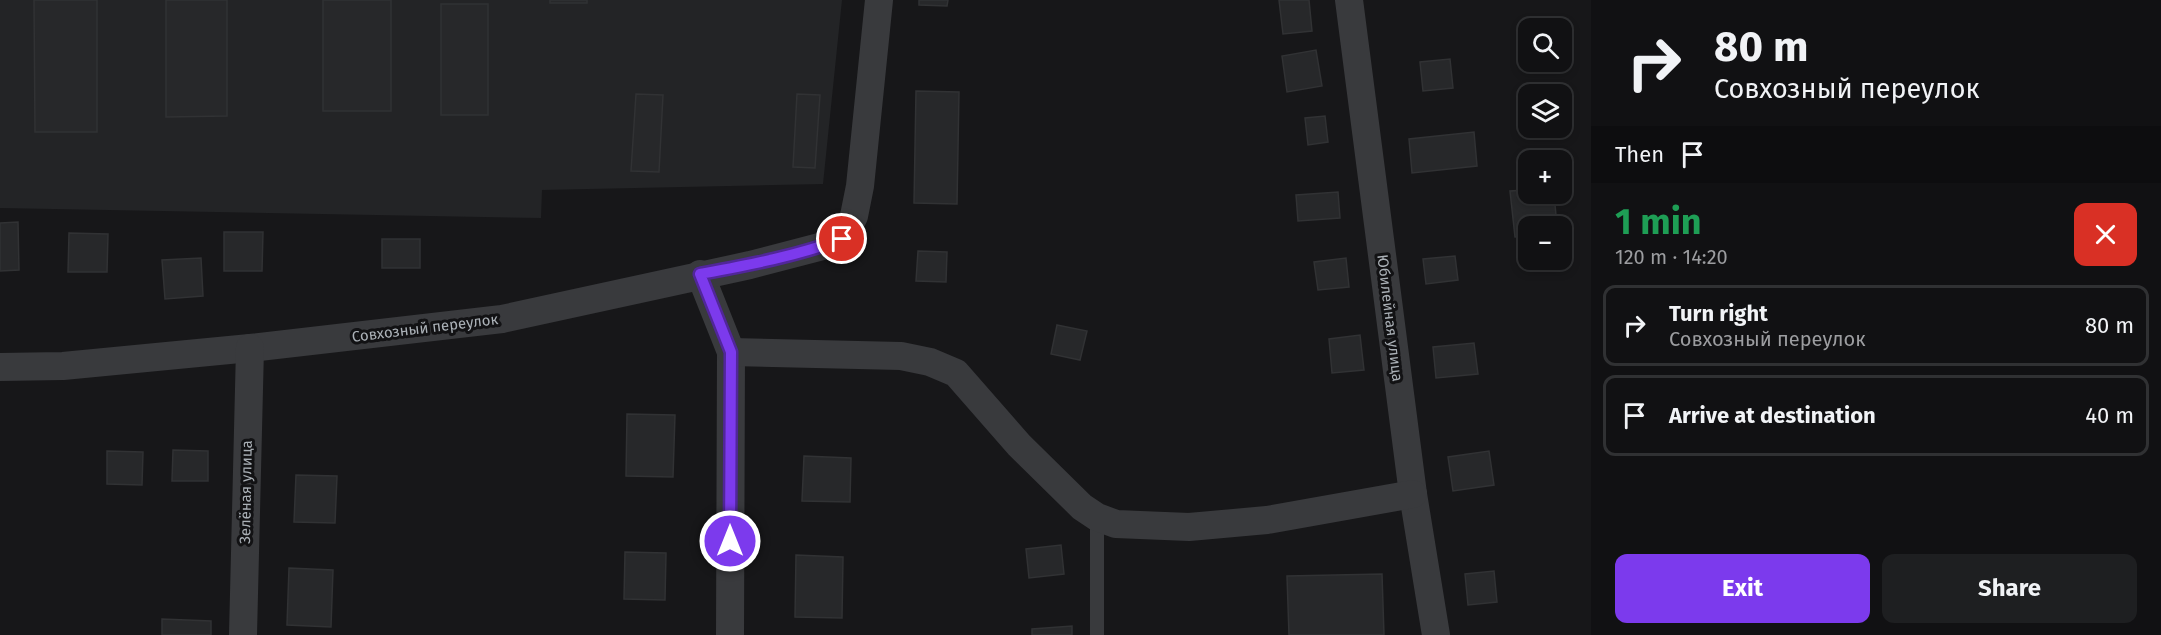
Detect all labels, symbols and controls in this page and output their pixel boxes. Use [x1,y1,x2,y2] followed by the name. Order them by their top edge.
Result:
[1518,18,1572,270] map controls
[1518,18,1572,72] button: search
[1714,22,1808,72] text: 80 m
[1615,24,1693,102] icon: right
[1714,73,1979,105] text: Совхозный переулок
[1518,84,1572,138] button: layers
[1676,138,1709,171] icon: arrive
[1615,141,1664,168] text: Then
[1518,150,1572,204] button: +
[1615,200,1702,244] text: 1 min
[2074,203,2137,266] button: close
[816,213,867,264] pin
[1518,216,1572,270] button: −
[825,222,858,255] icon: arrive
[1615,245,1728,269] text: 120 m · 14:20
[1373,253,1407,383] street label: Юбилейная улица
[1669,300,1768,327] text: Turn right
[1618,309,1651,342] icon: right
[351,310,499,346] street label: Совхозный переулок
[2085,312,2134,339] text: 80 m
[1669,327,1866,351] text: Совхозный переулок
[1618,399,1651,432] icon: arrive
[1669,402,1876,429] text: Arrive at destination
[2085,402,2134,429] text: 40 m
[236,440,256,544] street label: Зелёная улица
[698,509,762,573] position arrow
[1615,554,1870,623] button: Exit
[1882,554,2137,623] button: Share

